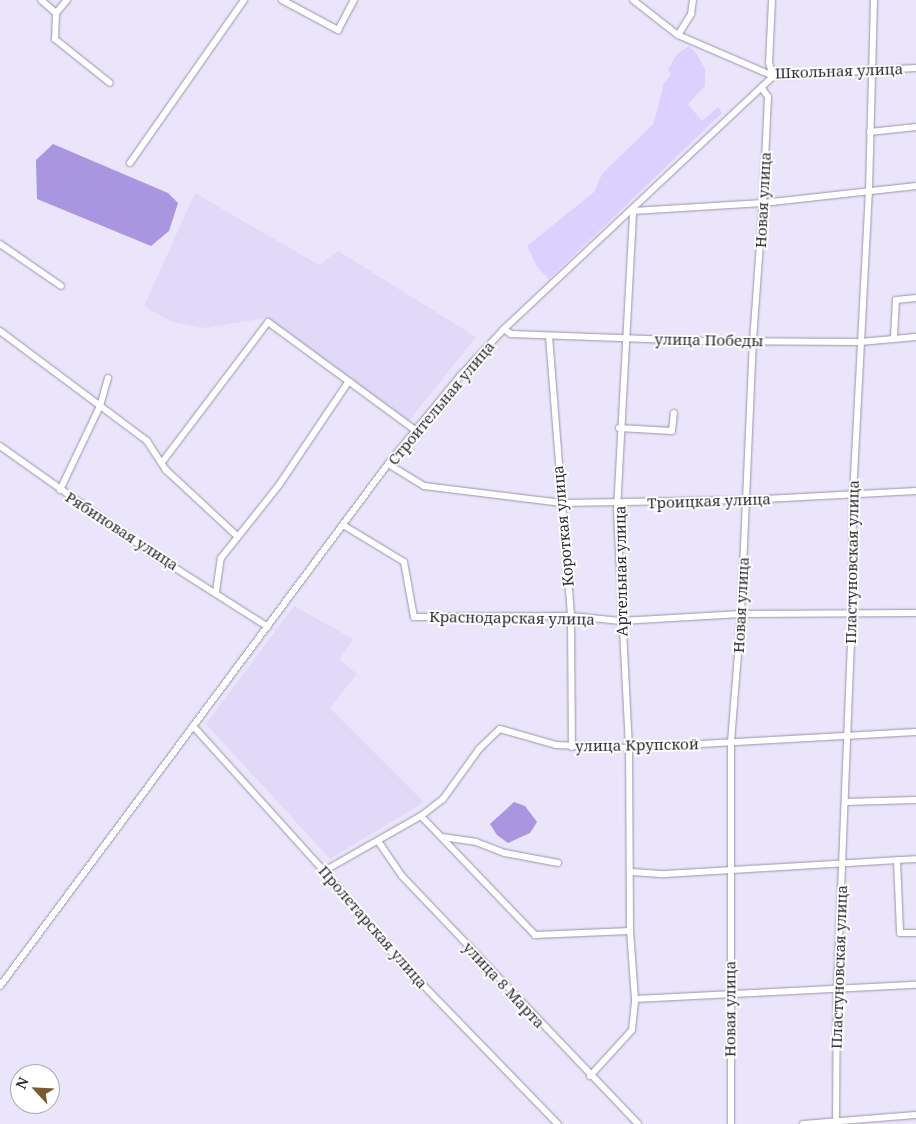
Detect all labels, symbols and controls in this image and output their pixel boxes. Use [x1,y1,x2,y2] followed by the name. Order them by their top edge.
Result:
[775,60,903,82] street label: Школьная улица
[751,151,775,249] street label: Новая улица
[654,330,764,350] street label: улица Победы
[384,337,498,469] street label: Строительная улица
[549,465,577,587] street label: Короткая улица
[842,480,862,644] street label: Пластуновская улица
[62,488,182,574] street label: Рябиновая улица
[647,490,771,512] street label: Троицкая улица
[611,505,631,637] street label: Артельная улица
[729,556,753,654] street label: Новая улица
[429,608,595,628] street label: Краснодарская улица
[575,735,699,755] street label: улица Крупской
[315,862,431,992] street label: Пролетарская улица
[827,885,851,1049] street label: Пластуновская улица
[459,938,549,1032] street label: улица 8 Марта
[721,961,739,1057] street label: Новая улица
[10,1064,60,1114] north arrow
[11,1074,33,1092] text: N

